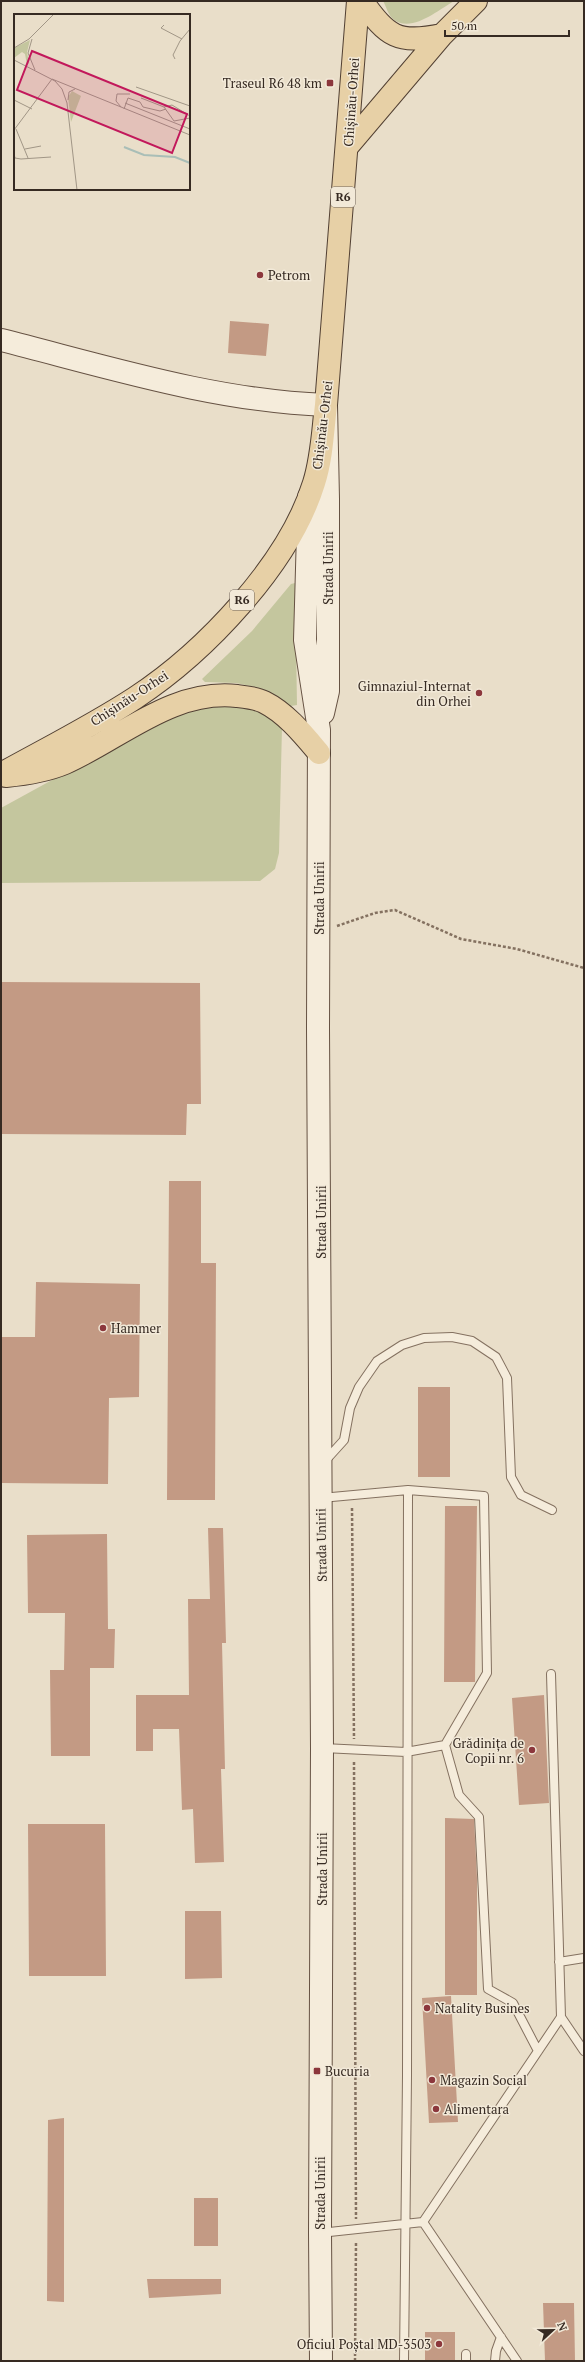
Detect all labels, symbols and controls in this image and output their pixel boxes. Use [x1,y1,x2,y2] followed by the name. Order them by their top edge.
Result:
[445,12,569,38] scale bar
[14,14,190,190] inset map
[451,18,478,33] text: 50 m
[339,57,363,147] street label: Chișinău-Orhei
[223,74,322,92] place label: Traseul R6 48 km
[325,78,335,88] marker: Traseul R6 48 km
[331,187,355,207] road number: R6
[268,266,310,284] place label: Petrom
[255,270,265,280] marker: Petrom
[308,379,336,470] street label: Chișinău-Orhei
[319,531,337,605] street label: Strada Unirii
[230,590,254,610] road number: R6
[87,666,171,730] street label: Chișinău-Orhei
[358,677,471,710] place label: Gimnaziul-Internat din Orhei
[474,688,484,698] marker: Gimnaziul-Internat din Orhei
[310,861,328,935] street label: Strada Unirii
[312,1185,330,1259] street label: Strada Unirii
[111,1319,161,1337] place label: Hammer
[98,1323,108,1333] marker: Hammer
[311,1508,331,1582] street label: Strada Unirii
[452,1734,524,1767] place label: Grădinița de Copii nr. 6
[527,1745,537,1755] marker: Grădinița de Copii nr. 6
[313,1832,331,1906] street label: Strada Unirii
[435,1999,530,2017] place label: Natality Busines
[422,2003,432,2013] marker: Natality Busines
[325,2062,370,2080] place label: Bucuria
[312,2066,322,2076] marker: Bucuria
[440,2071,527,2089] place label: Magazin Social
[427,2075,437,2085] marker: Magazin Social
[444,2100,510,2118] place label: Alimentara
[431,2104,441,2114] marker: Alimentara
[311,2156,329,2230] street label: Strada Unirii
[533,2310,573,2350] north arrow
[554,2320,571,2333] text: N
[297,2335,431,2353] place label: Oficiul Poștal MD-3503
[434,2339,444,2349] marker: Oficiul Poștal MD-3503

